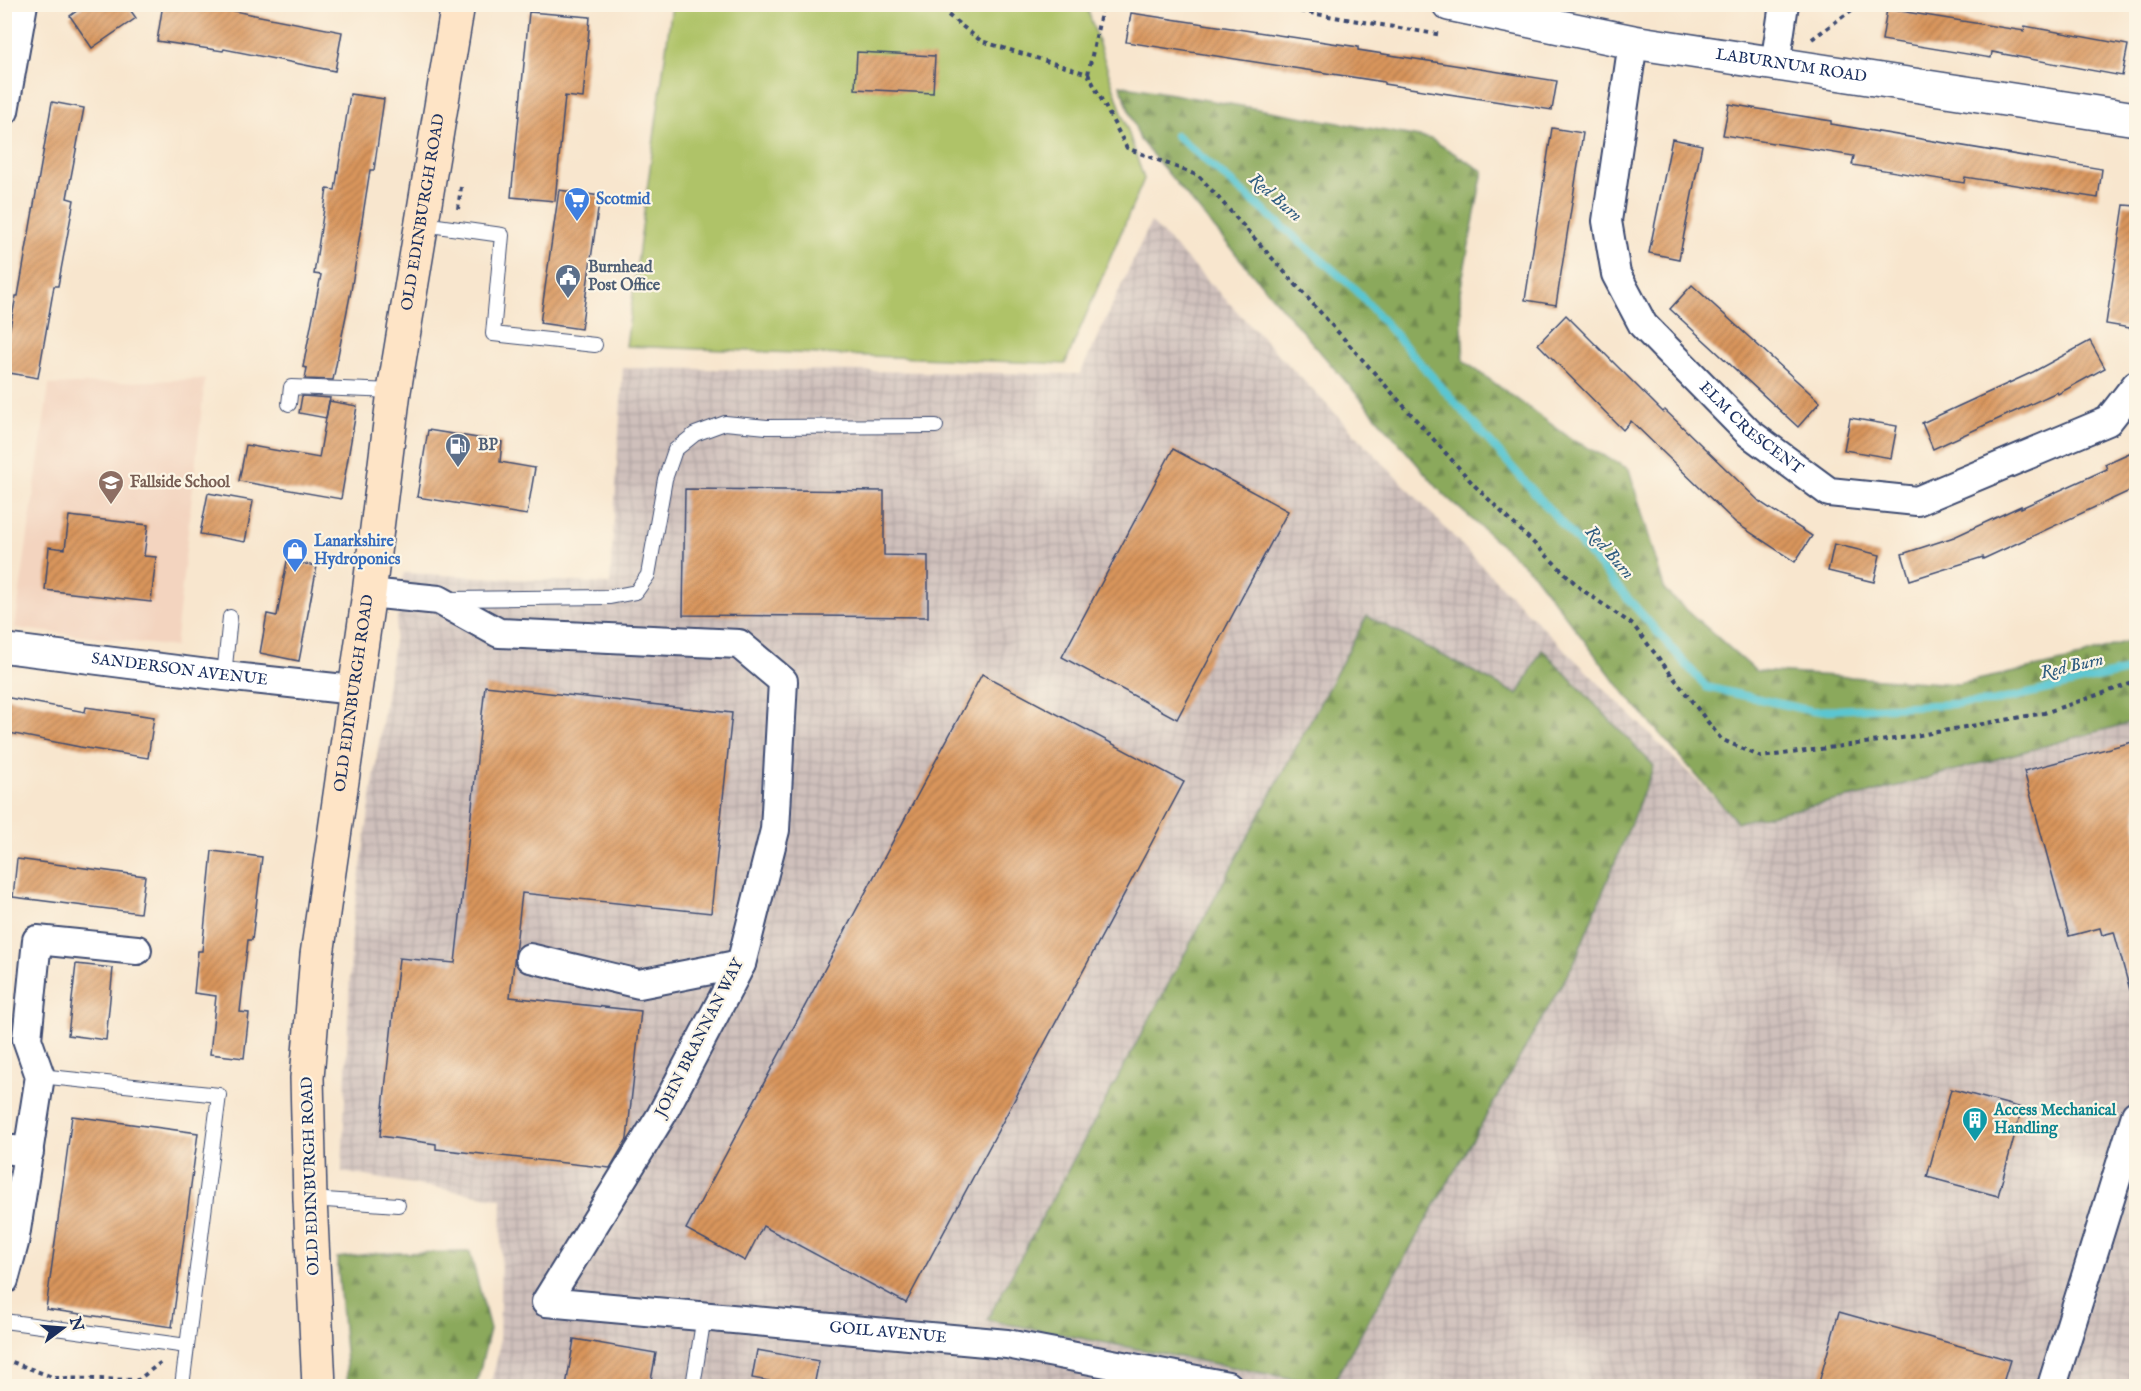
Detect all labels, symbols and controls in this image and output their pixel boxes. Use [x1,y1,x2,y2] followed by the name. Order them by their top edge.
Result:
[1714,45,1868,88] street label: LABURNUM ROAD
[397,112,450,312] street label: OLD EDINBURGH ROAD
[1243,168,1307,228] water label: Red Burn
[562,185,592,223] supermarket icon: Scotmid
[596,190,651,210] place label: Scotmid
[588,258,661,296] place label: Burnhead Post Office
[553,262,583,300] public building icon: Burnhead Post Office
[1695,378,1807,479] street label: ELM CRESCENT
[443,431,473,469] fuel station icon: BP
[478,436,499,456] place label: BP
[96,468,126,506] school or university icon: Fallside School
[130,473,231,493] place label: Fallside School
[1579,521,1639,585] water label: Red Burn
[314,532,401,570] place label: Lanarkshire Hydroponics
[280,536,310,574] shop icon: Lanarkshire Hydroponics
[331,593,379,793] street label: OLD EDINBURGH ROAD
[90,649,269,691] street label: SANDERSON AVENUE
[2038,649,2106,685] water label: Red Burn
[650,954,749,1122] street label: JOHN BRANNAN WAY
[298,1076,324,1276] street label: OLD EDINBURGH ROAD
[1993,1101,2117,1139] place label: Access Mechanical Handling
[1960,1105,1990,1143] building icon: Access Mechanical Handling
[33,1298,93,1358] north arrow
[64,1314,87,1334] text: N
[829,1318,948,1348] street label: GOIL AVENUE

